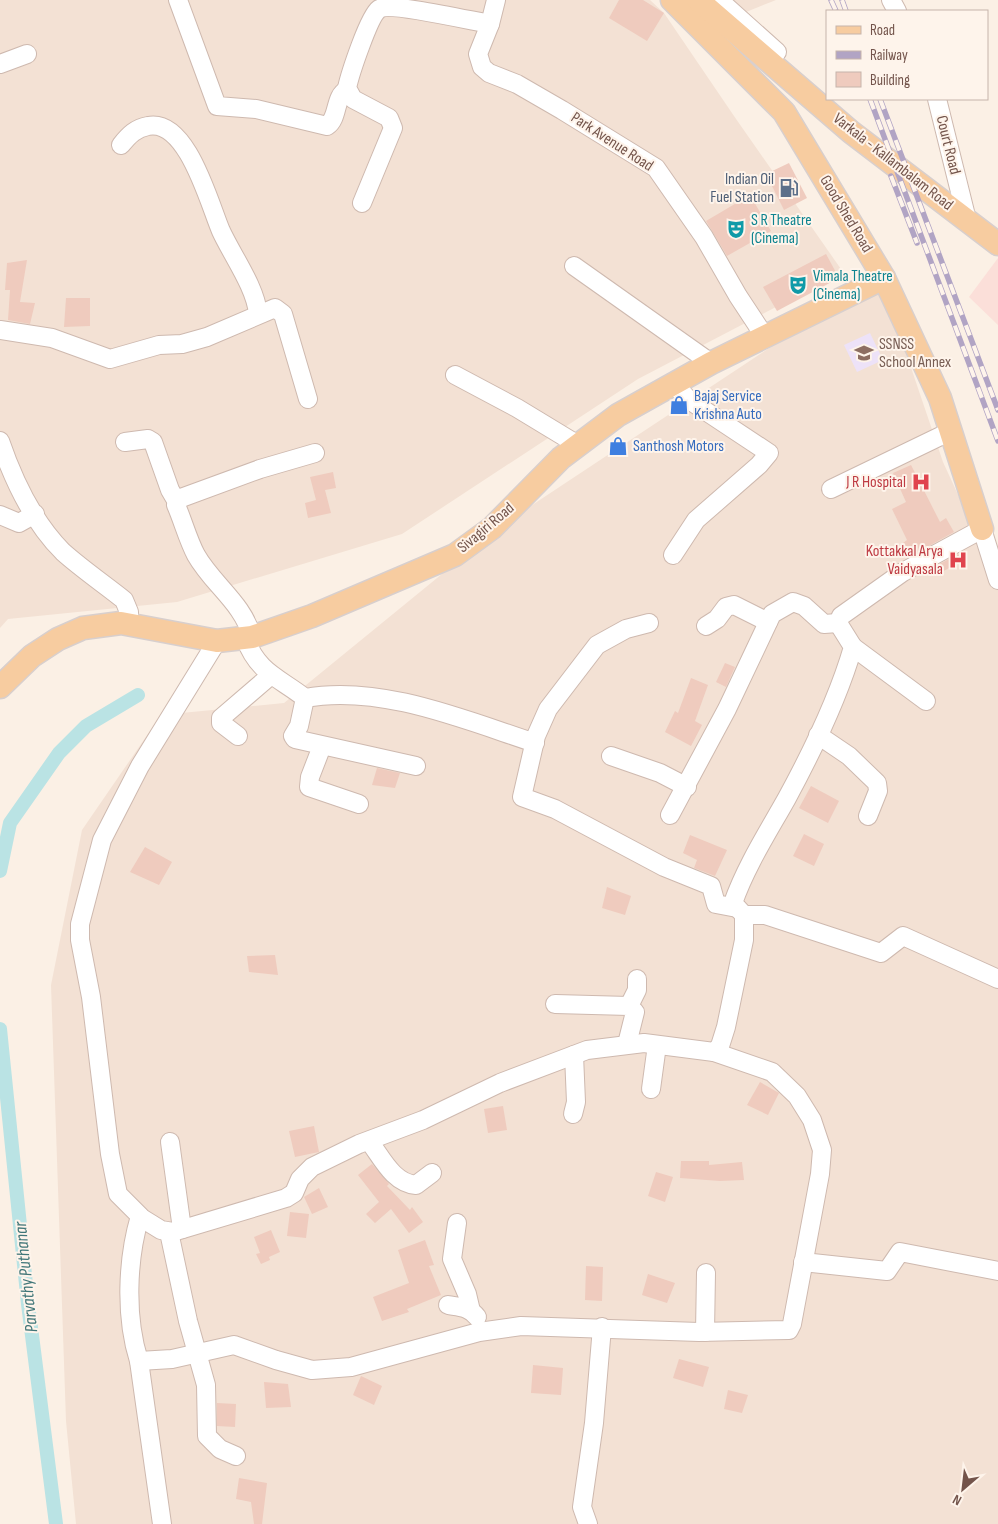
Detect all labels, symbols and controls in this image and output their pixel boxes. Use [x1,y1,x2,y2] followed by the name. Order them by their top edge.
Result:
[826,10,988,100] legend
[870,21,895,40] text: Road
[870,46,908,65] text: Railway
[870,71,910,90] text: Building
[567,108,657,176] street label: Park Avenue Road
[829,109,957,215] street label: Varkala - Kallambalam Road
[932,114,964,176] street label: Court Road
[710,170,774,207] place label: Indian Oil Fuel Station
[816,172,876,256] street label: Good Shed Road
[778,177,800,199] fuel station icon: Indian Oil Fuel Station
[751,211,812,248] place label: S R Theatre (Cinema)
[725,218,747,240] theatre icon: S R Theatre (Cinema)
[813,267,893,304] place label: Vimala Theatre (Cinema)
[787,274,809,296] theatre icon: Vimala Theatre (Cinema)
[879,335,951,372] place label: SSNSS School Annex
[853,342,875,364] school or university icon: SSNSS School Annex
[694,387,762,424] place label: Bajaj Service Krishna Auto
[668,394,690,416] shop icon: Bajaj Service Krishna Auto
[607,435,629,457] shop icon: Santhosh Motors
[633,437,724,456] place label: Santhosh Motors
[910,471,932,493] hospital icon: J R Hospital
[845,473,906,492] place label: J R Hospital
[454,499,518,557] street label: Sivagiri Road
[866,542,943,579] place label: Kottakkal Arya Vaidyasala
[947,549,969,571] hospital icon: Kottakkal Arya Vaidyasala
[10,1220,42,1333] water label: Parvathy Puthanar
[938,1464,988,1514] north arrow
[950,1491,964,1509] text: N

